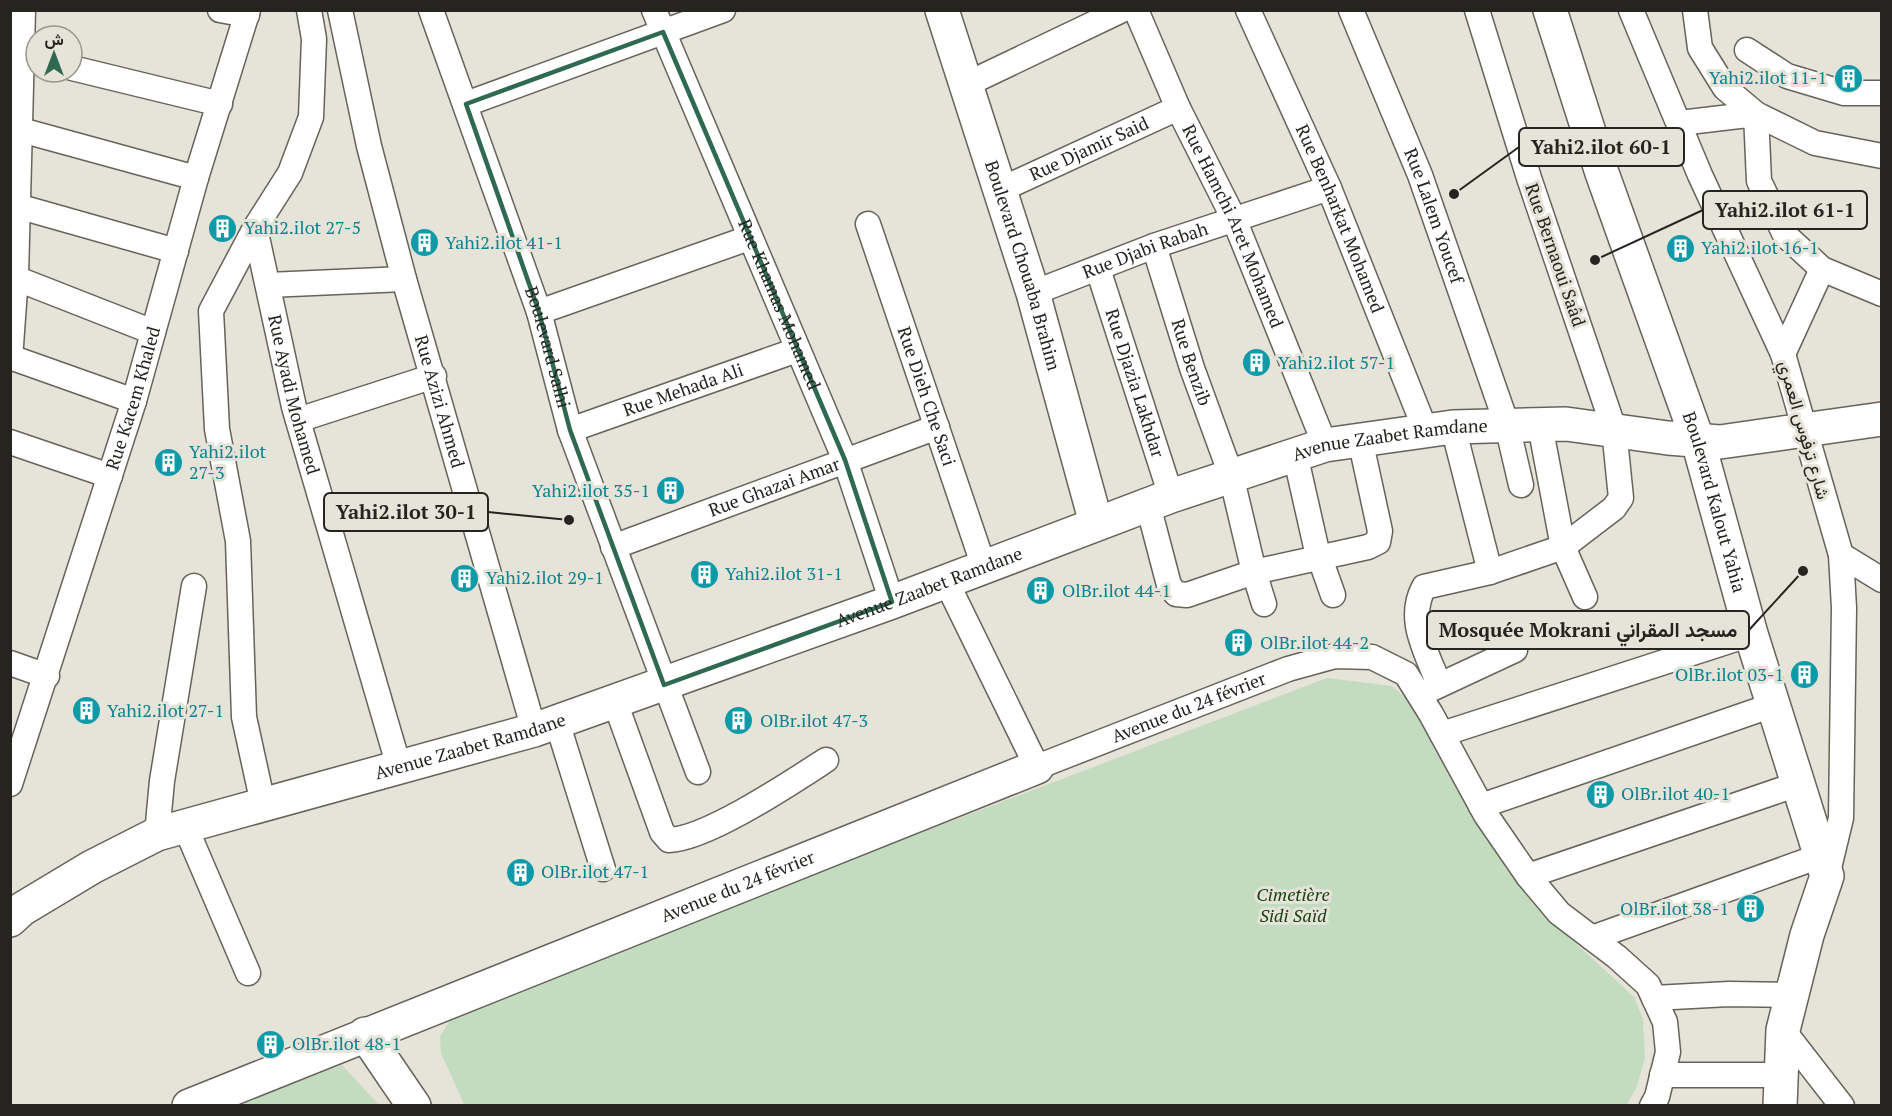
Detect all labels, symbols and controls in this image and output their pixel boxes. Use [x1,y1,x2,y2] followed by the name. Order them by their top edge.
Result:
[24,24,84,84] north arrow
[44,28,64,50] text: ش
[1832,62,1864,94] building icon: Yahi2.ilot 11-1
[1709,65,1827,89] place label: Yahi2.ilot 11-1
[1025,110,1152,186] street label: Rue Djamir Said
[1177,120,1290,331] street label: Rue Hamchi Aret Mohamed
[1291,120,1390,316] street label: Rue Benharkat Mohamed
[1519,128,1684,166] callout: Yahi2.ilot 60-1
[1531,133,1671,160] text: Yahi2.ilot 60-1
[1399,144,1470,288] street label: Rue Lalem Youcef
[980,157,1067,374] street label: Boulevard Chouaba Brahim
[1520,180,1592,329] street label: Rue Bernaoui Saâd
[1703,191,1867,229] callout: Yahi2.ilot 61-1
[1715,196,1855,223] text: Yahi2.ilot 61-1
[207,212,239,244] building icon: Yahi2.ilot 27-5
[244,215,361,239] place label: Yahi2.ilot 27-5
[733,215,827,393] street label: Rue Khamas Mohamed
[1079,216,1211,284] street label: Rue Djabi Rabah
[408,227,440,259] building icon: Yahi2.ilot 41-1
[445,230,563,254] place label: Yahi2.ilot 41-1
[1664,232,1696,264] building icon: Yahi2.ilot 16-1
[1701,235,1819,259] place label: Yahi2.ilot 16-1
[520,283,577,410] street label: Boulevard Salhi
[1101,306,1171,460] street label: Rue Djazia Lakhdar
[263,312,326,477] street label: Rue Ayadi Mohamed
[1166,316,1218,409] street label: Rue Benzib
[99,323,165,473] street label: Rue Kacem Khaled
[893,323,962,469] street label: Rue Dieh Che Saci
[410,332,471,470] street label: Rue Azizi Ahmed
[1241,347,1273,379] building icon: Yahi2.ilot 57-1
[1278,350,1395,374] place label: Yahi2.ilot 57-1
[619,357,746,421] street label: Rue Mehada Ali
[1770,358,1836,503] street label: شارع ترفوس العمري
[1677,408,1752,595] street label: Boulevard Kalout Yahia
[1289,413,1488,466] street label: Avenue Zaabet Ramdane
[189,439,266,484] place label: Yahi2.ilot 27-3
[152,446,184,478] building icon: Yahi2.ilot 27-3
[705,451,843,522] street label: Rue Ghazai Amar
[655,475,687,507] building icon: Yahi2.ilot 35-1
[532,478,650,502] place label: Yahi2.ilot 35-1
[324,493,488,531] callout: Yahi2.ilot 30-1
[336,498,476,525] text: Yahi2.ilot 30-1
[832,541,1026,632] street label: Avenue Zaabet Ramdane
[688,558,720,590] building icon: Yahi2.ilot 31-1
[725,561,843,585] place label: Yahi2.ilot 31-1
[449,562,481,594] building icon: Yahi2.ilot 29-1
[486,565,604,589] place label: Yahi2.ilot 29-1
[1025,575,1057,607] building icon: OlBr.ilot 44-1
[1062,578,1171,602] place label: OlBr.ilot 44-1
[1427,611,1749,649] callout: Mosquée Mokrani مسجد المقراني
[1439,616,1737,647] text: Mosquée Mokrani مسجد المقراني
[1223,627,1255,659] building icon: OlBr.ilot 44-2
[1260,630,1369,654] place label: OlBr.ilot 44-2
[1789,659,1821,691] building icon: OlBr.ilot 03-1
[1675,662,1784,686] place label: OlBr.ilot 03-1
[1108,666,1269,748] street label: Avenue du 24 février
[70,695,102,727] building icon: Yahi2.ilot 27-1
[107,698,224,722] place label: Yahi2.ilot 27-1
[723,705,755,737] building icon: OlBr.ilot 47-3
[372,707,569,784] street label: Avenue Zaabet Ramdane
[760,708,868,732] place label: OlBr.ilot 47-3
[1584,778,1616,810] building icon: OlBr.ilot 40-1
[1621,781,1730,805] place label: OlBr.ilot 40-1
[657,844,818,927] street label: Avenue du 24 février
[504,856,536,888] building icon: OlBr.ilot 47-1
[541,859,649,883] place label: OlBr.ilot 47-1
[1256,882,1330,927] park label: Cimetière Sidi Saïd
[1734,893,1766,925] building icon: OlBr.ilot 38-1
[1620,896,1729,920] place label: OlBr.ilot 38-1
[255,1028,287,1060] building icon: OlBr.ilot 48-1
[292,1031,401,1055] place label: OlBr.ilot 48-1

